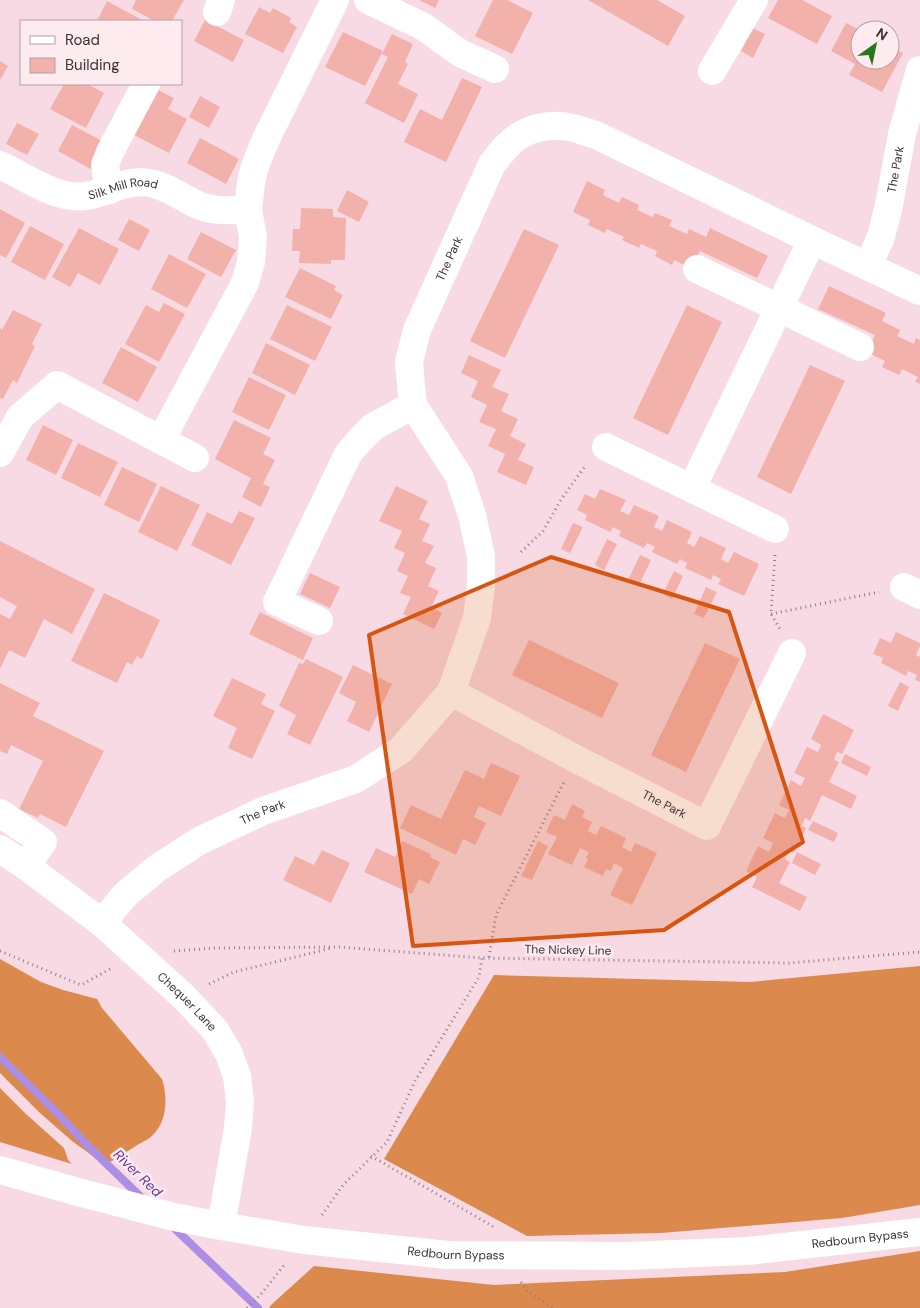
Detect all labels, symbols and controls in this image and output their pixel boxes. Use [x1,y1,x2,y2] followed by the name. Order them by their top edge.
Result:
[20,20,182,85] legend
[850,20,900,70] north arrow
[873,24,891,44] text: N
[65,30,100,50] text: Road
[65,55,120,75] text: Building
[883,145,908,194] street label: The Park
[87,174,160,204] street label: Silk Mill Road
[432,234,466,284] street label: The Park
[640,786,689,822] street label: The Park
[238,796,287,829] street label: The Park
[525,941,612,959] street label: The Nickey Line
[154,969,220,1035] street label: Chequer Lane
[110,1145,166,1201] water label: River Red
[811,1225,909,1252] street label: Redbourn Bypass
[407,1243,505,1263] street label: Redbourn Bypass

